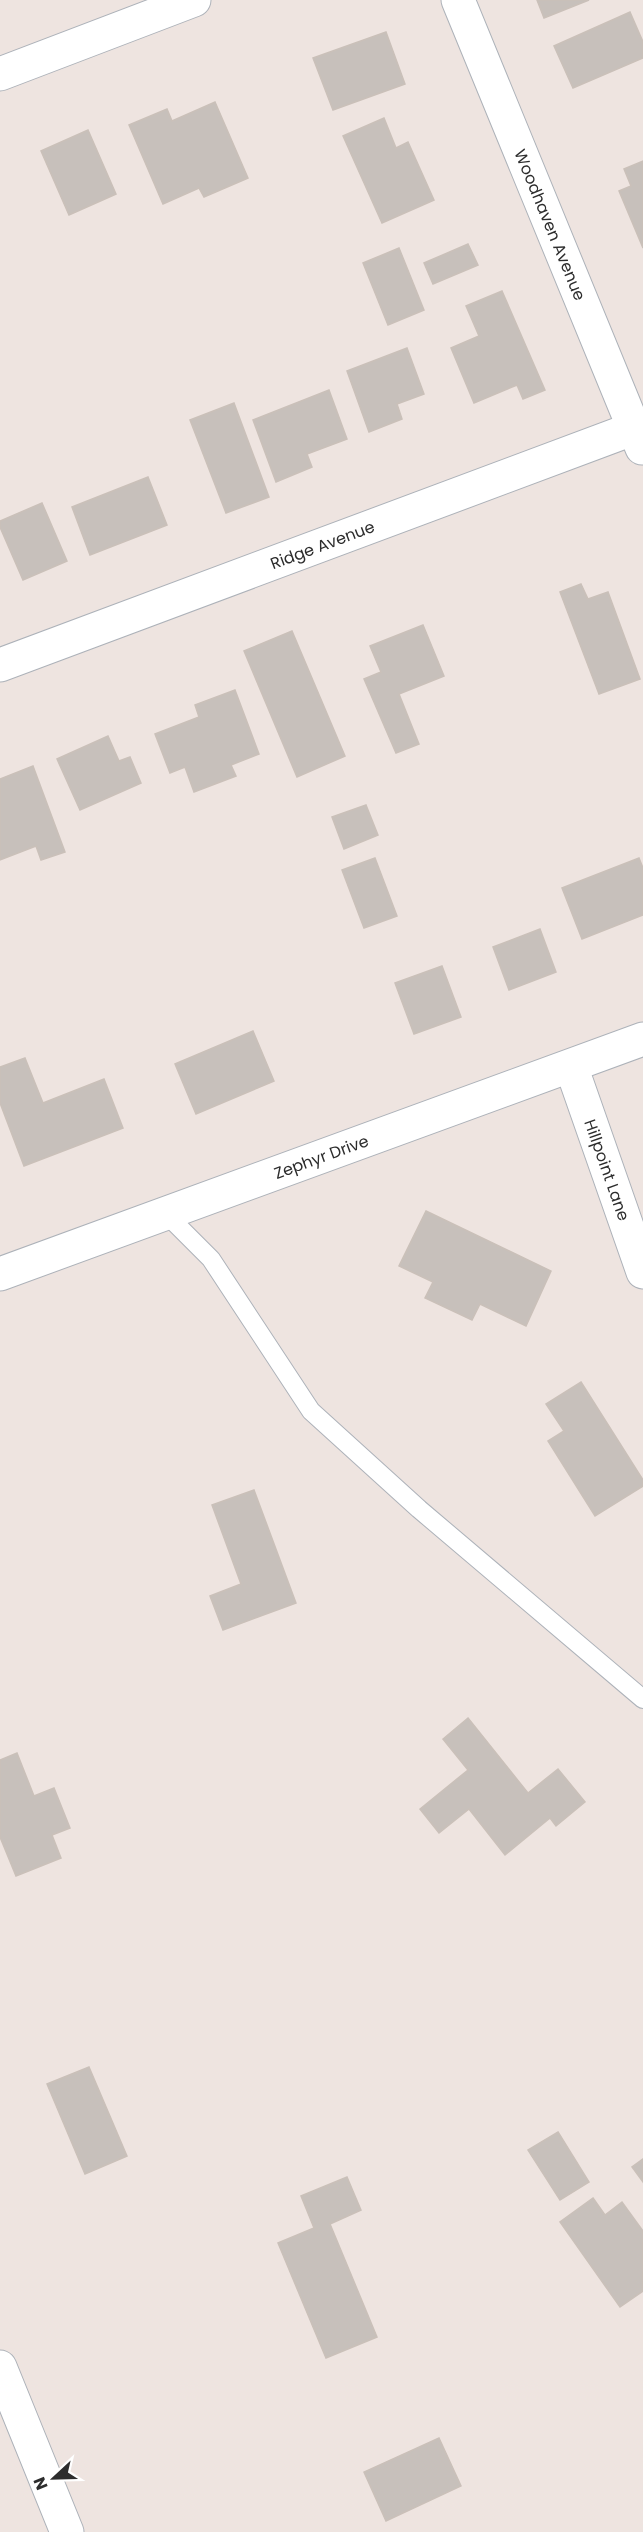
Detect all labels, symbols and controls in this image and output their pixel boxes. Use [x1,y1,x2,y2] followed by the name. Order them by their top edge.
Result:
[509,146,592,304] street label: Woodhaven Avenue
[267,515,378,575] street label: Ridge Avenue
[579,1116,636,1224] street label: Hillpoint Lane
[271,1129,372,1184] street label: Zephyr Drive
[24,2448,84,2508] north arrow
[28,2474,53,2493] text: N

